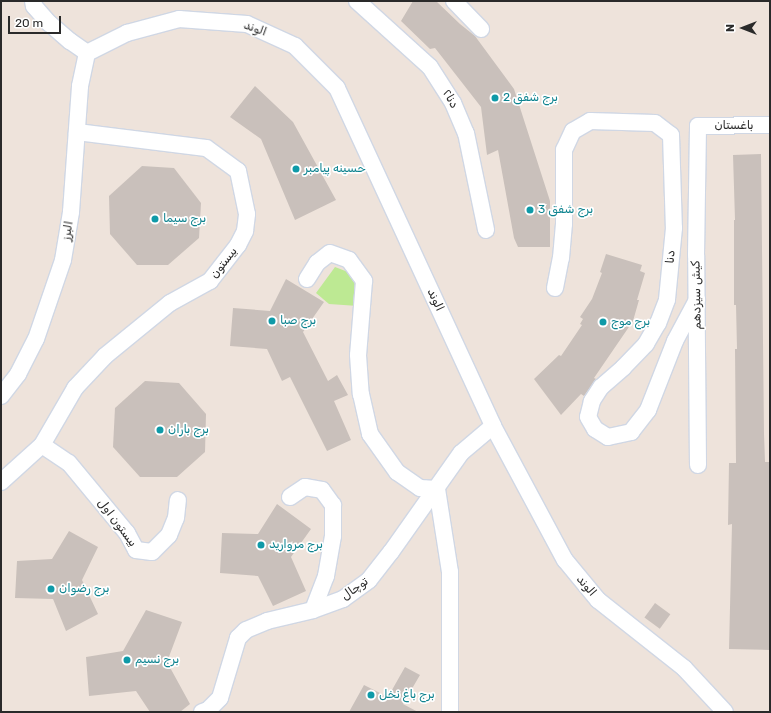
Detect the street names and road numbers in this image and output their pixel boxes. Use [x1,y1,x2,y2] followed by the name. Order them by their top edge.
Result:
[242,18,268,40] street label: الوند
[439,87,461,111] street label: دنا۲
[714,119,754,133] street label: باغستان
[59,220,77,242] street label: البرز
[207,245,241,281] street label: بیستون
[663,250,679,264] street label: دنا
[689,260,705,330] street label: کیش سیزدهم
[424,286,446,314] street label: الوند
[94,496,140,550] street label: بیستون اول
[573,572,599,600] street label: الوند
[339,575,371,603] street label: توچال

